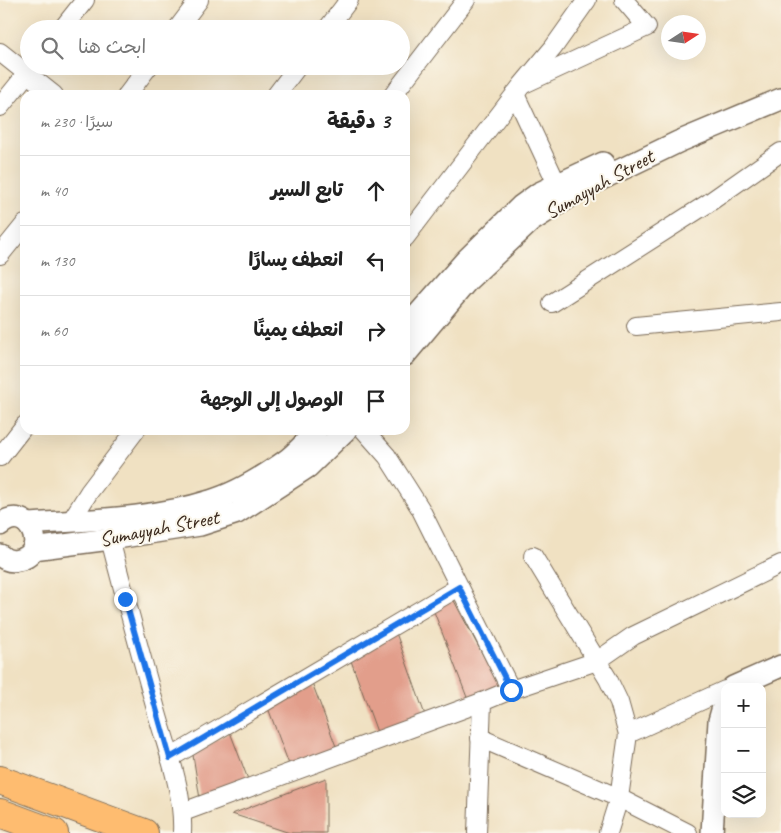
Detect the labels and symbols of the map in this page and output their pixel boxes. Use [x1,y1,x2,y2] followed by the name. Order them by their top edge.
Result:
[661,15,706,60] north arrow
[540,142,660,225] street label: Sumayyah Street
[97,503,223,552] street label: Sumayyah Street
[114,588,137,611] route end
[500,679,523,702] route start

